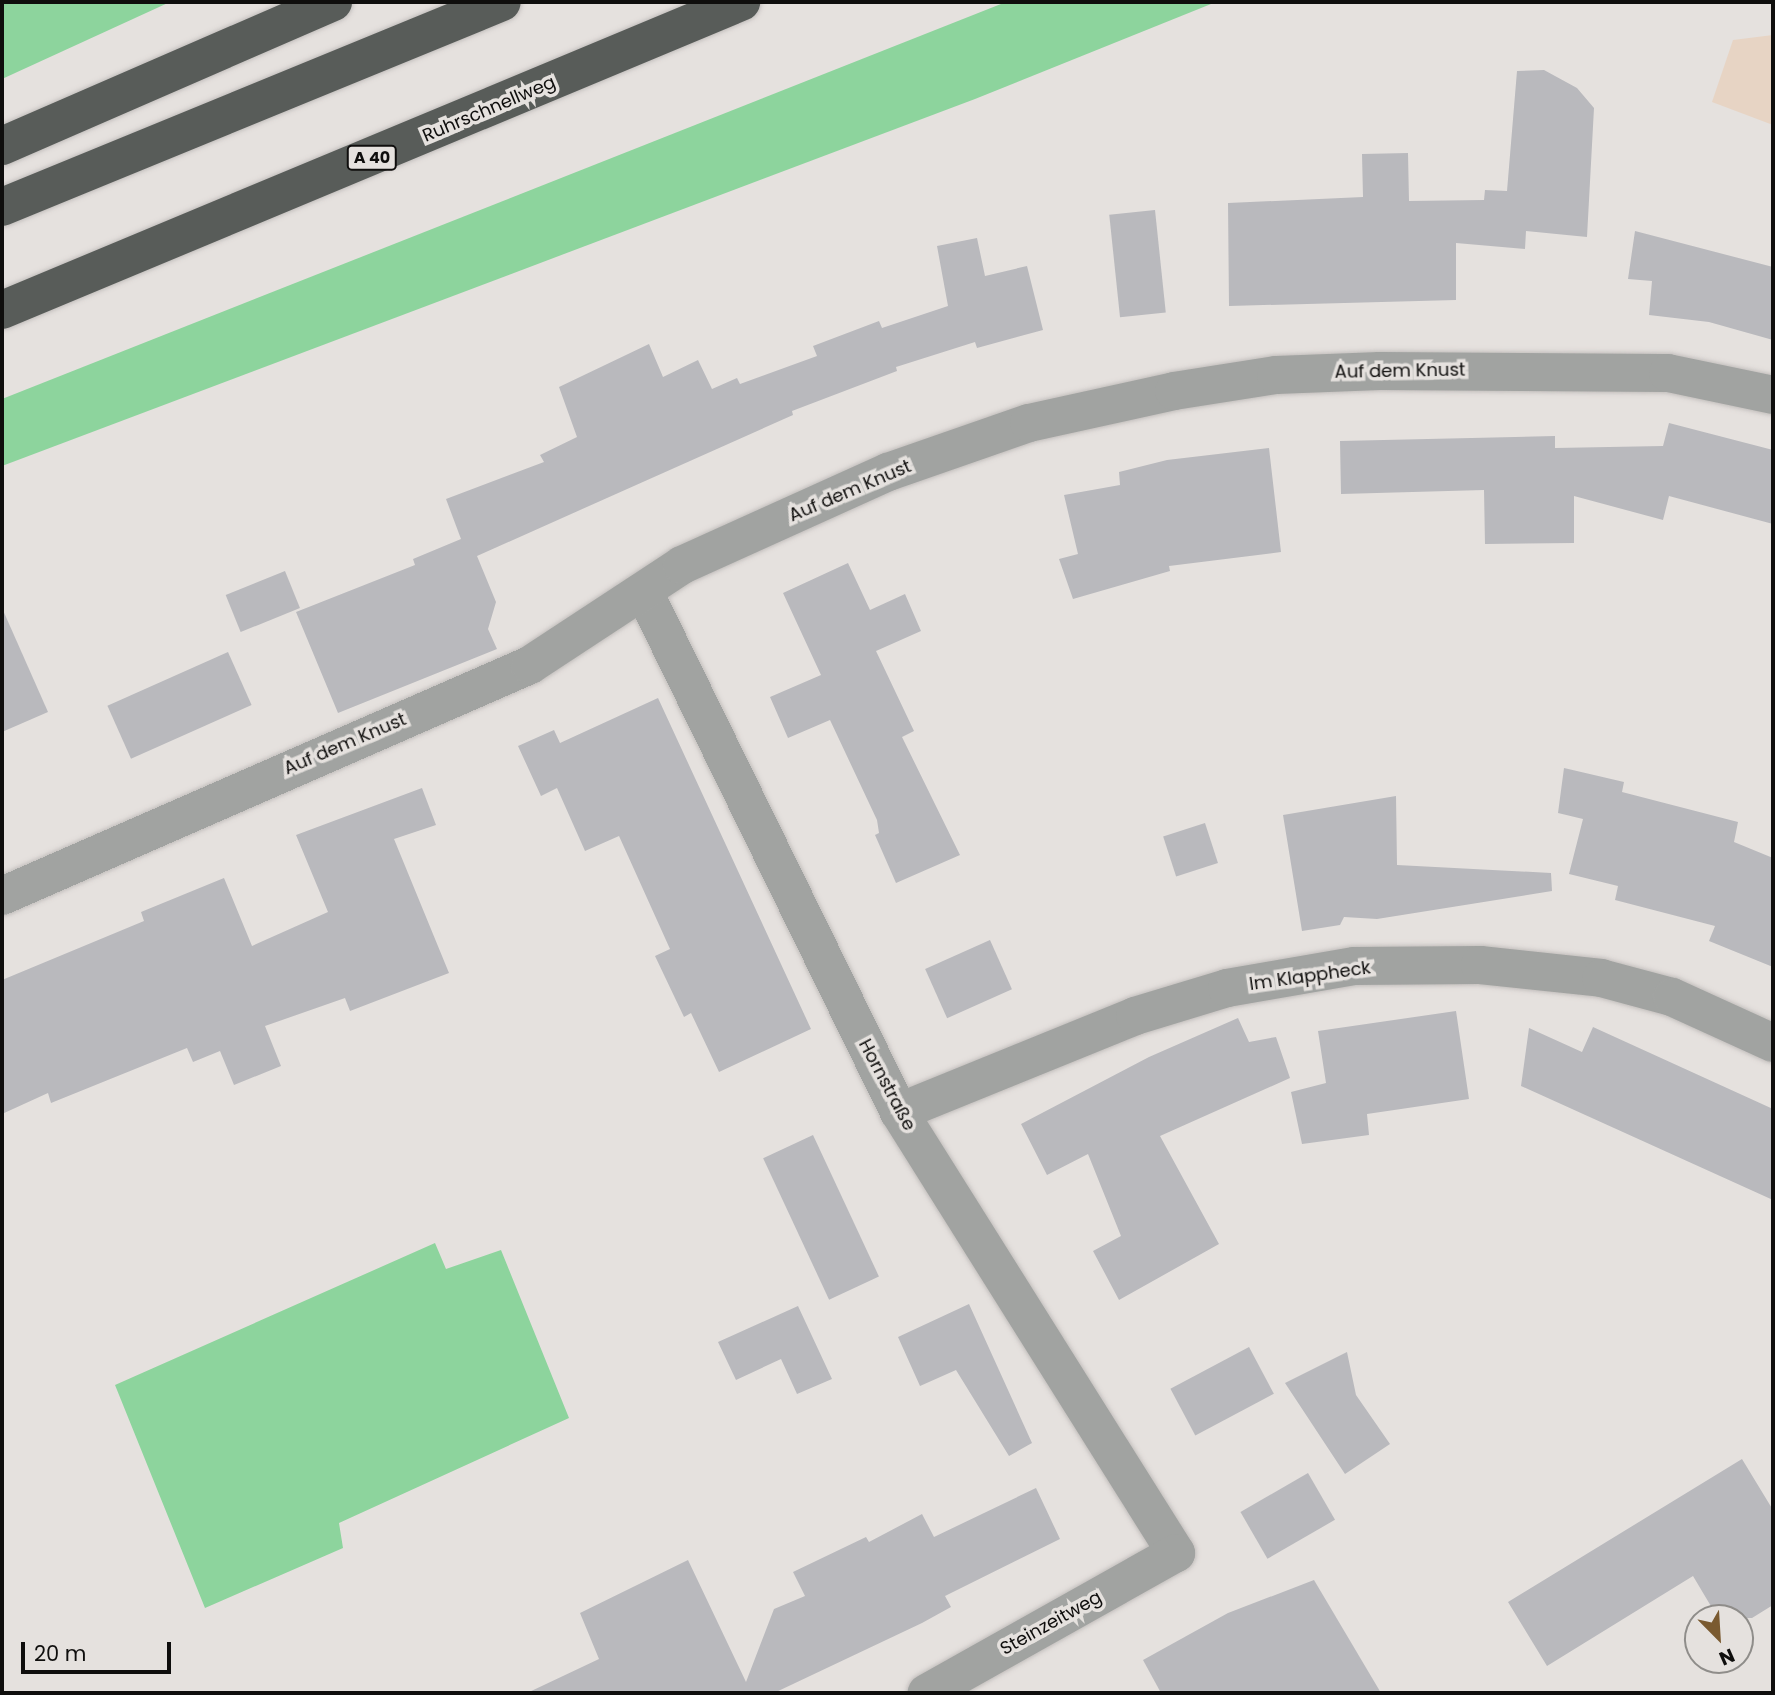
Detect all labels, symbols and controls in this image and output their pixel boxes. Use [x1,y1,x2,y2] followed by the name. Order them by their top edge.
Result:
[419,71,559,147] street label: Ruhrschnellweg
[346,146,398,170] road number: A 40
[1334,359,1466,383] street label: Auf dem Knust
[786,456,914,526] street label: Auf dem Knust
[281,709,409,779] street label: Auf dem Knust
[1248,957,1372,995] street label: Im Klappheck
[854,1036,920,1134] street label: Hornstraße
[997,1586,1105,1660] street label: Steinzeitweg
[1684,1604,1754,1674] north arrow
[24,1628,175,1672] scale bar
[34,1639,87,1668] text: 20 m
[1715,1642,1739,1672] text: N

